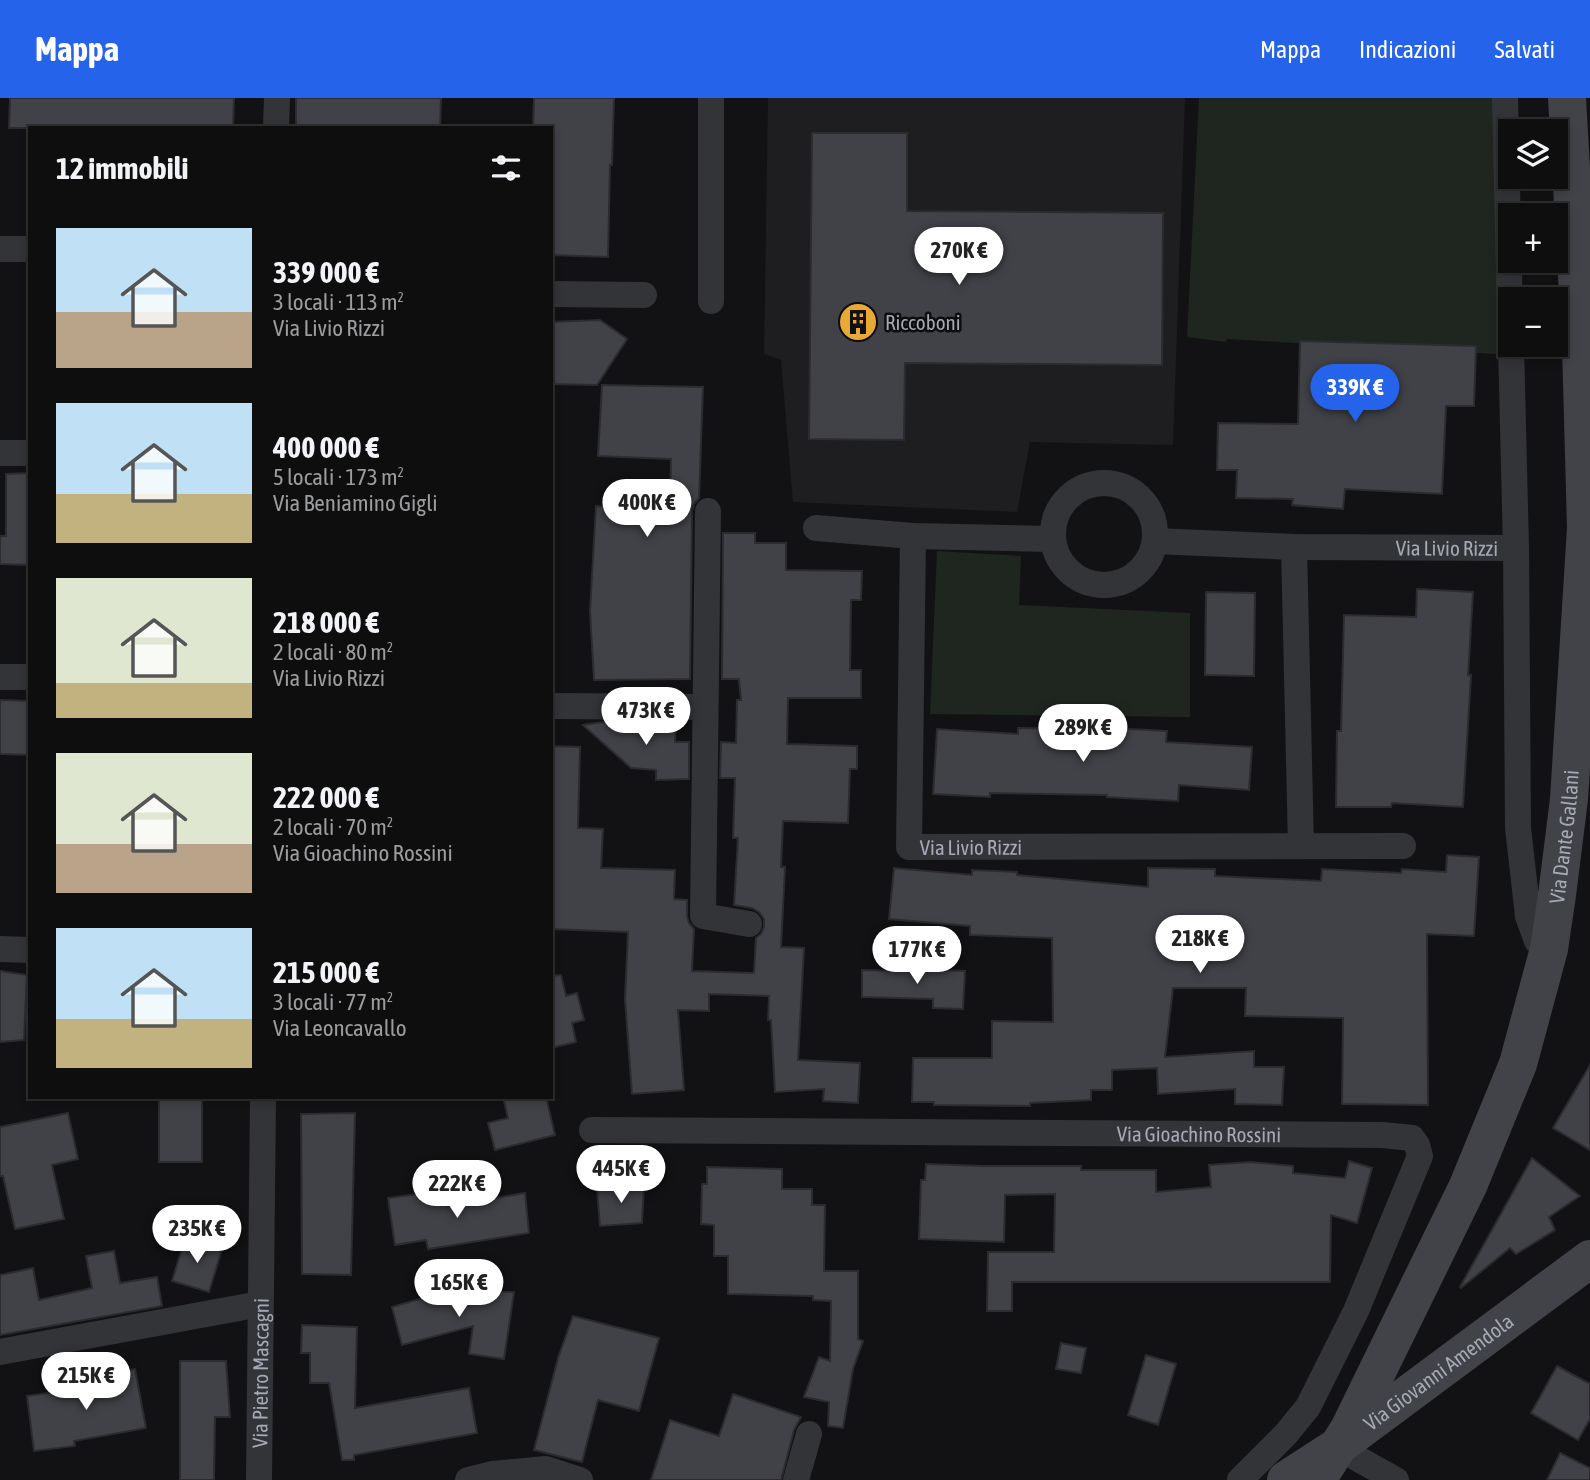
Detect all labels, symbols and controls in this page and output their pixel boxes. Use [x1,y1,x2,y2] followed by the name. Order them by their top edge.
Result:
[35,30,119,68] text: Mappa
[1260,36,1321,63] text: Mappa
[1359,36,1456,63] text: Indicazioni
[1494,36,1555,63] text: Salvati
[1498,119,1568,357] map controls
[1498,119,1568,189] button: layers
[487,149,525,187] icon: filters
[56,151,188,185] text: 12 immobili
[1498,203,1568,273] button: +
[902,228,1016,287] pin: 270K €
[930,237,988,263] text: 270K €
[273,255,379,289] text: 339 000 €
[112,256,196,340] icon: home
[1498,287,1568,357] button: −
[273,289,404,315] text: 3 locali · 113 m²
[837,301,879,343] building icon: Riccoboni
[885,310,961,334] place label: Riccoboni
[273,315,385,341] text: Via Livio Rizzi
[1298,364,1412,424] pin: 339K €
[1326,374,1384,400] text: 339K €
[273,430,379,464] text: 400 000 €
[112,431,196,515] icon: home
[273,464,404,490] text: 5 locali · 173 m²
[590,480,704,539] pin: 400K €
[618,489,676,515] text: 400K €
[273,490,438,516] text: Via Beniamino Gigli
[1396,535,1498,560] street label: Via Livio Rizzi
[273,605,379,639] text: 218 000 €
[112,606,196,690] icon: home
[273,639,393,665] text: 2 locali · 80 m²
[273,665,385,691] text: Via Livio Rizzi
[589,688,703,747] pin: 473K €
[617,697,675,723] text: 473K €
[1026,704,1140,764] pin: 289K €
[1054,714,1112,740] text: 289K €
[1544,769,1583,905] street label: Via Dante Gallani
[273,780,379,814] text: 222 000 €
[112,781,196,865] icon: home
[273,814,393,840] text: 2 locali · 70 m²
[920,835,1022,859] street label: Via Livio Rizzi
[273,840,453,866] text: Via Gioachino Rossini
[1143,916,1257,975] pin: 218K €
[1171,925,1229,951] text: 218K €
[860,926,974,986] pin: 177K €
[888,936,946,962] text: 177K €
[273,955,379,989] text: 215 000 €
[112,956,196,1040] icon: home
[273,989,393,1015] text: 3 locali · 77 m²
[273,1015,407,1041] text: Via Leoncavallo
[1117,1121,1281,1146] street label: Via Gioachino Rossini
[564,1146,678,1205] pin: 445K €
[592,1155,650,1181] text: 445K €
[400,1160,514,1220] pin: 222K €
[428,1170,486,1196] text: 222K €
[140,1206,254,1265] pin: 235K €
[168,1215,226,1241] text: 235K €
[402,1260,516,1319] pin: 165K €
[430,1269,488,1295] text: 165K €
[247,1298,273,1448] street label: Via Pietro Mascagni
[1359,1308,1518,1435] street label: Via Giovanni Amendola
[29,1352,143,1412] pin: 215K €
[57,1362,115,1388] text: 215K €

